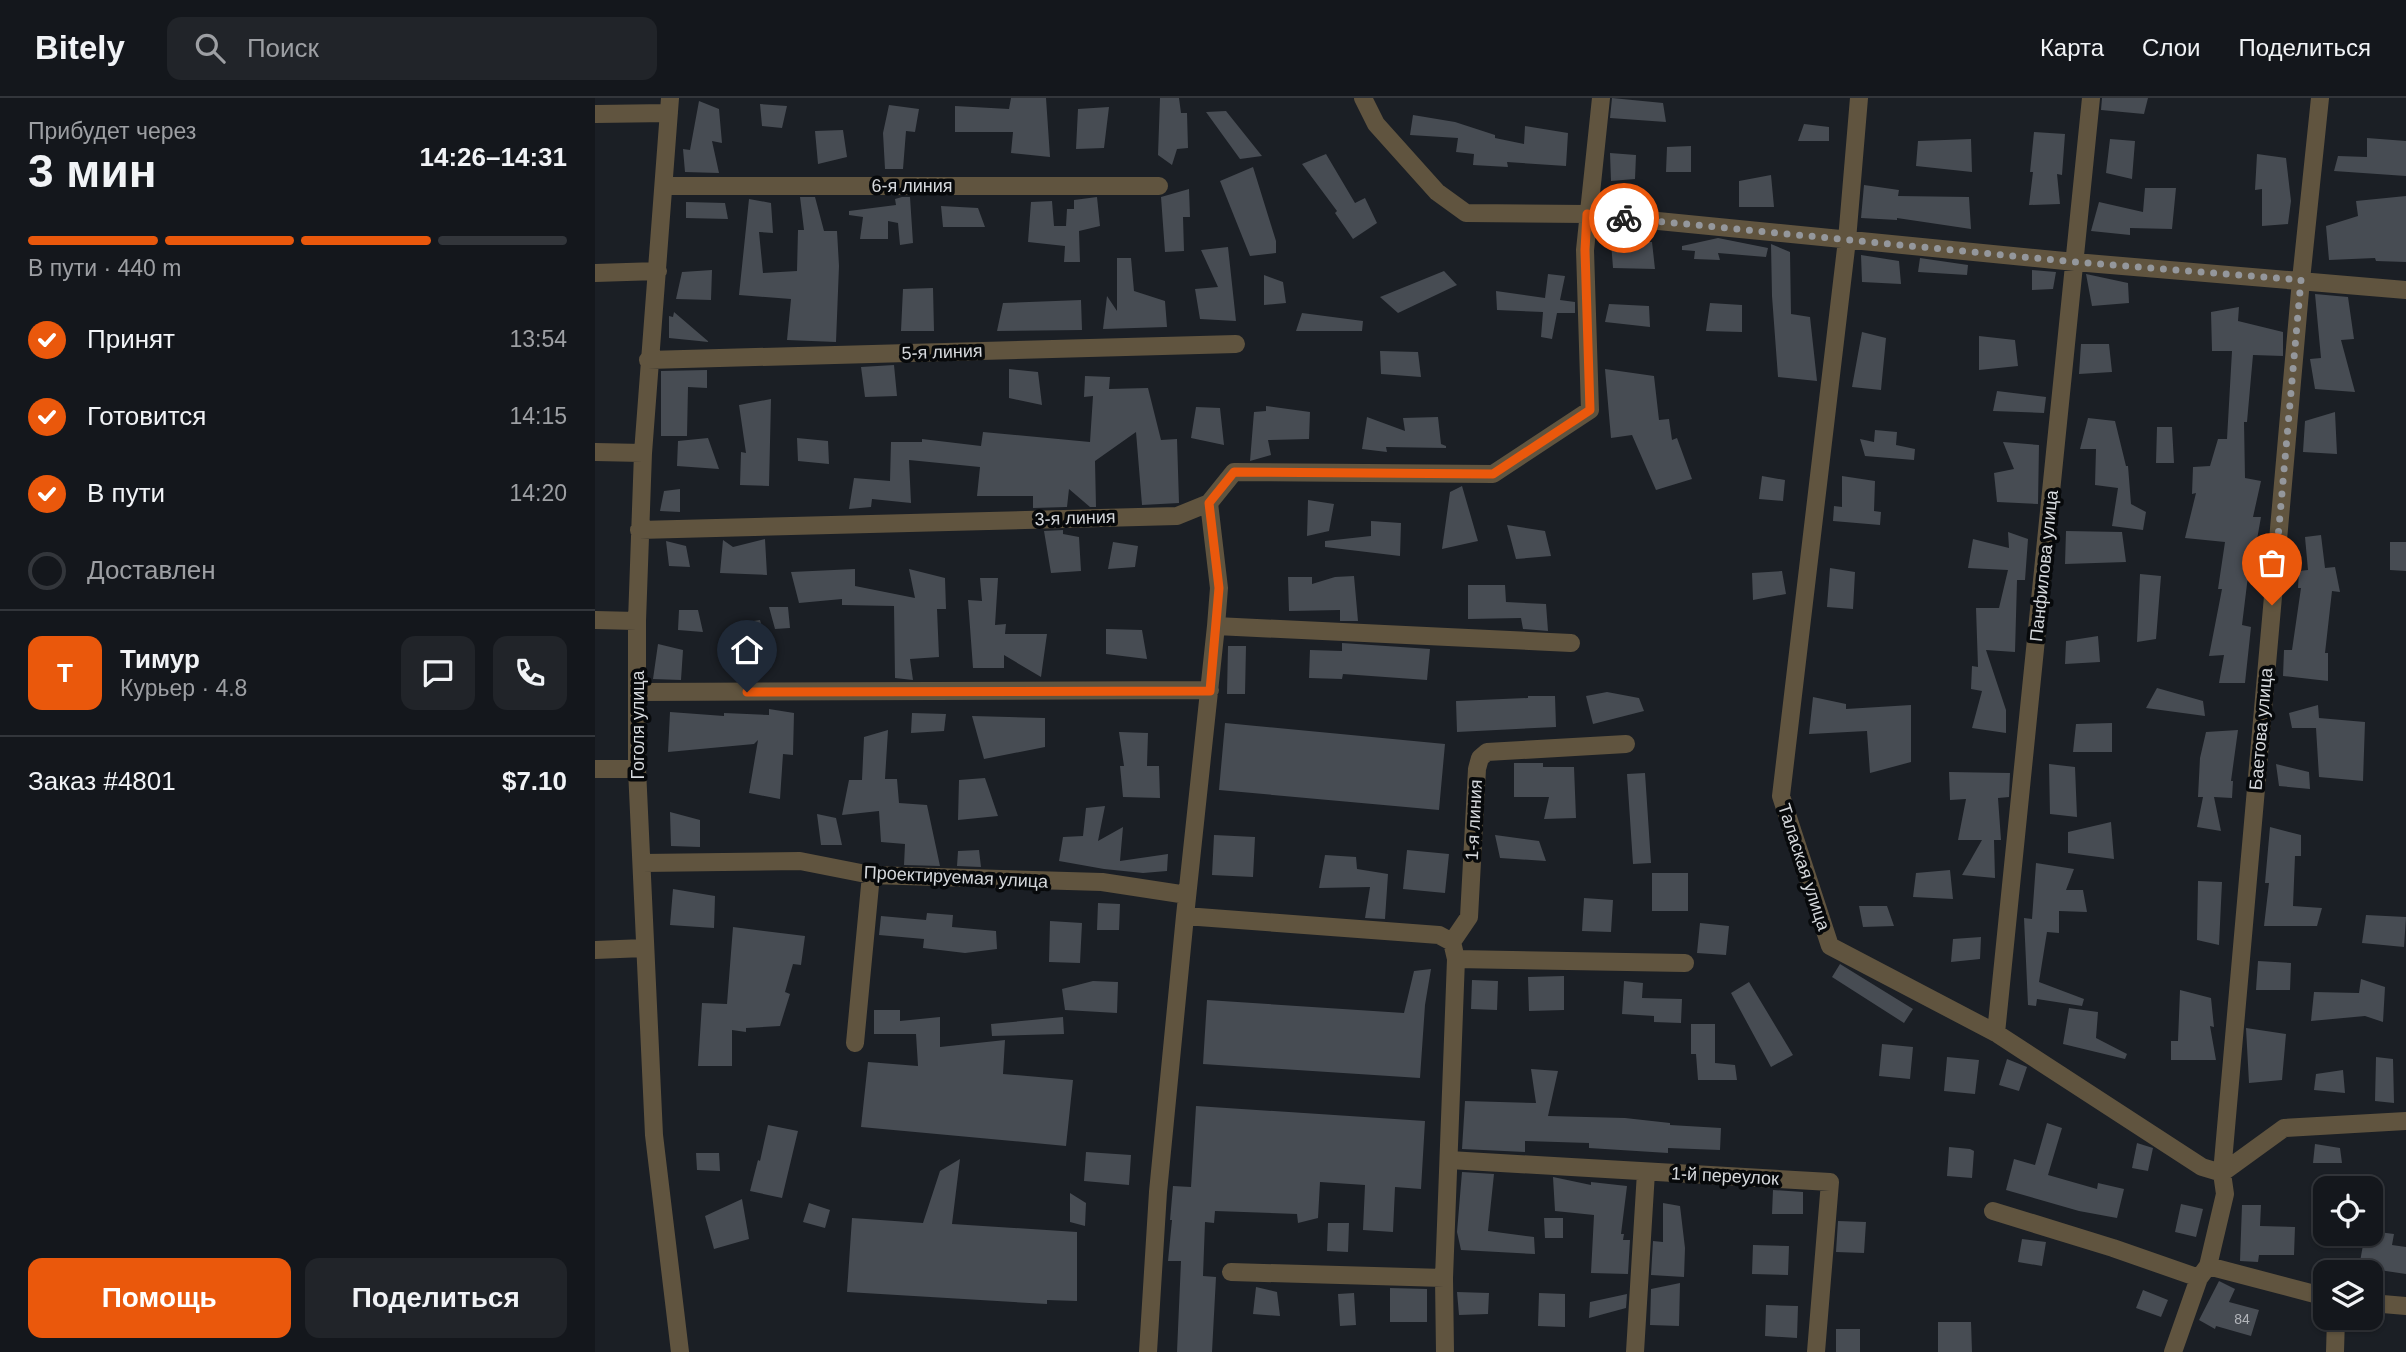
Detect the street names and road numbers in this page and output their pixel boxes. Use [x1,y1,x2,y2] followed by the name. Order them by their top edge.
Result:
[871,176,953,196] street label: 6-я линия
[901,341,983,363] street label: 5-я линия
[2026,488,2062,643] street label: Панфилова улица
[1034,507,1116,529] street label: 3-я линия
[2246,666,2276,791] street label: Баетова улица
[628,669,648,780] street label: Гоголя улица
[1462,779,1486,861] street label: 1-я линия
[1774,801,1834,934] street label: Талаская улица
[863,862,1050,892] street label: Проектируемая улица
[1671,1163,1779,1189] street label: 1-й переулок

